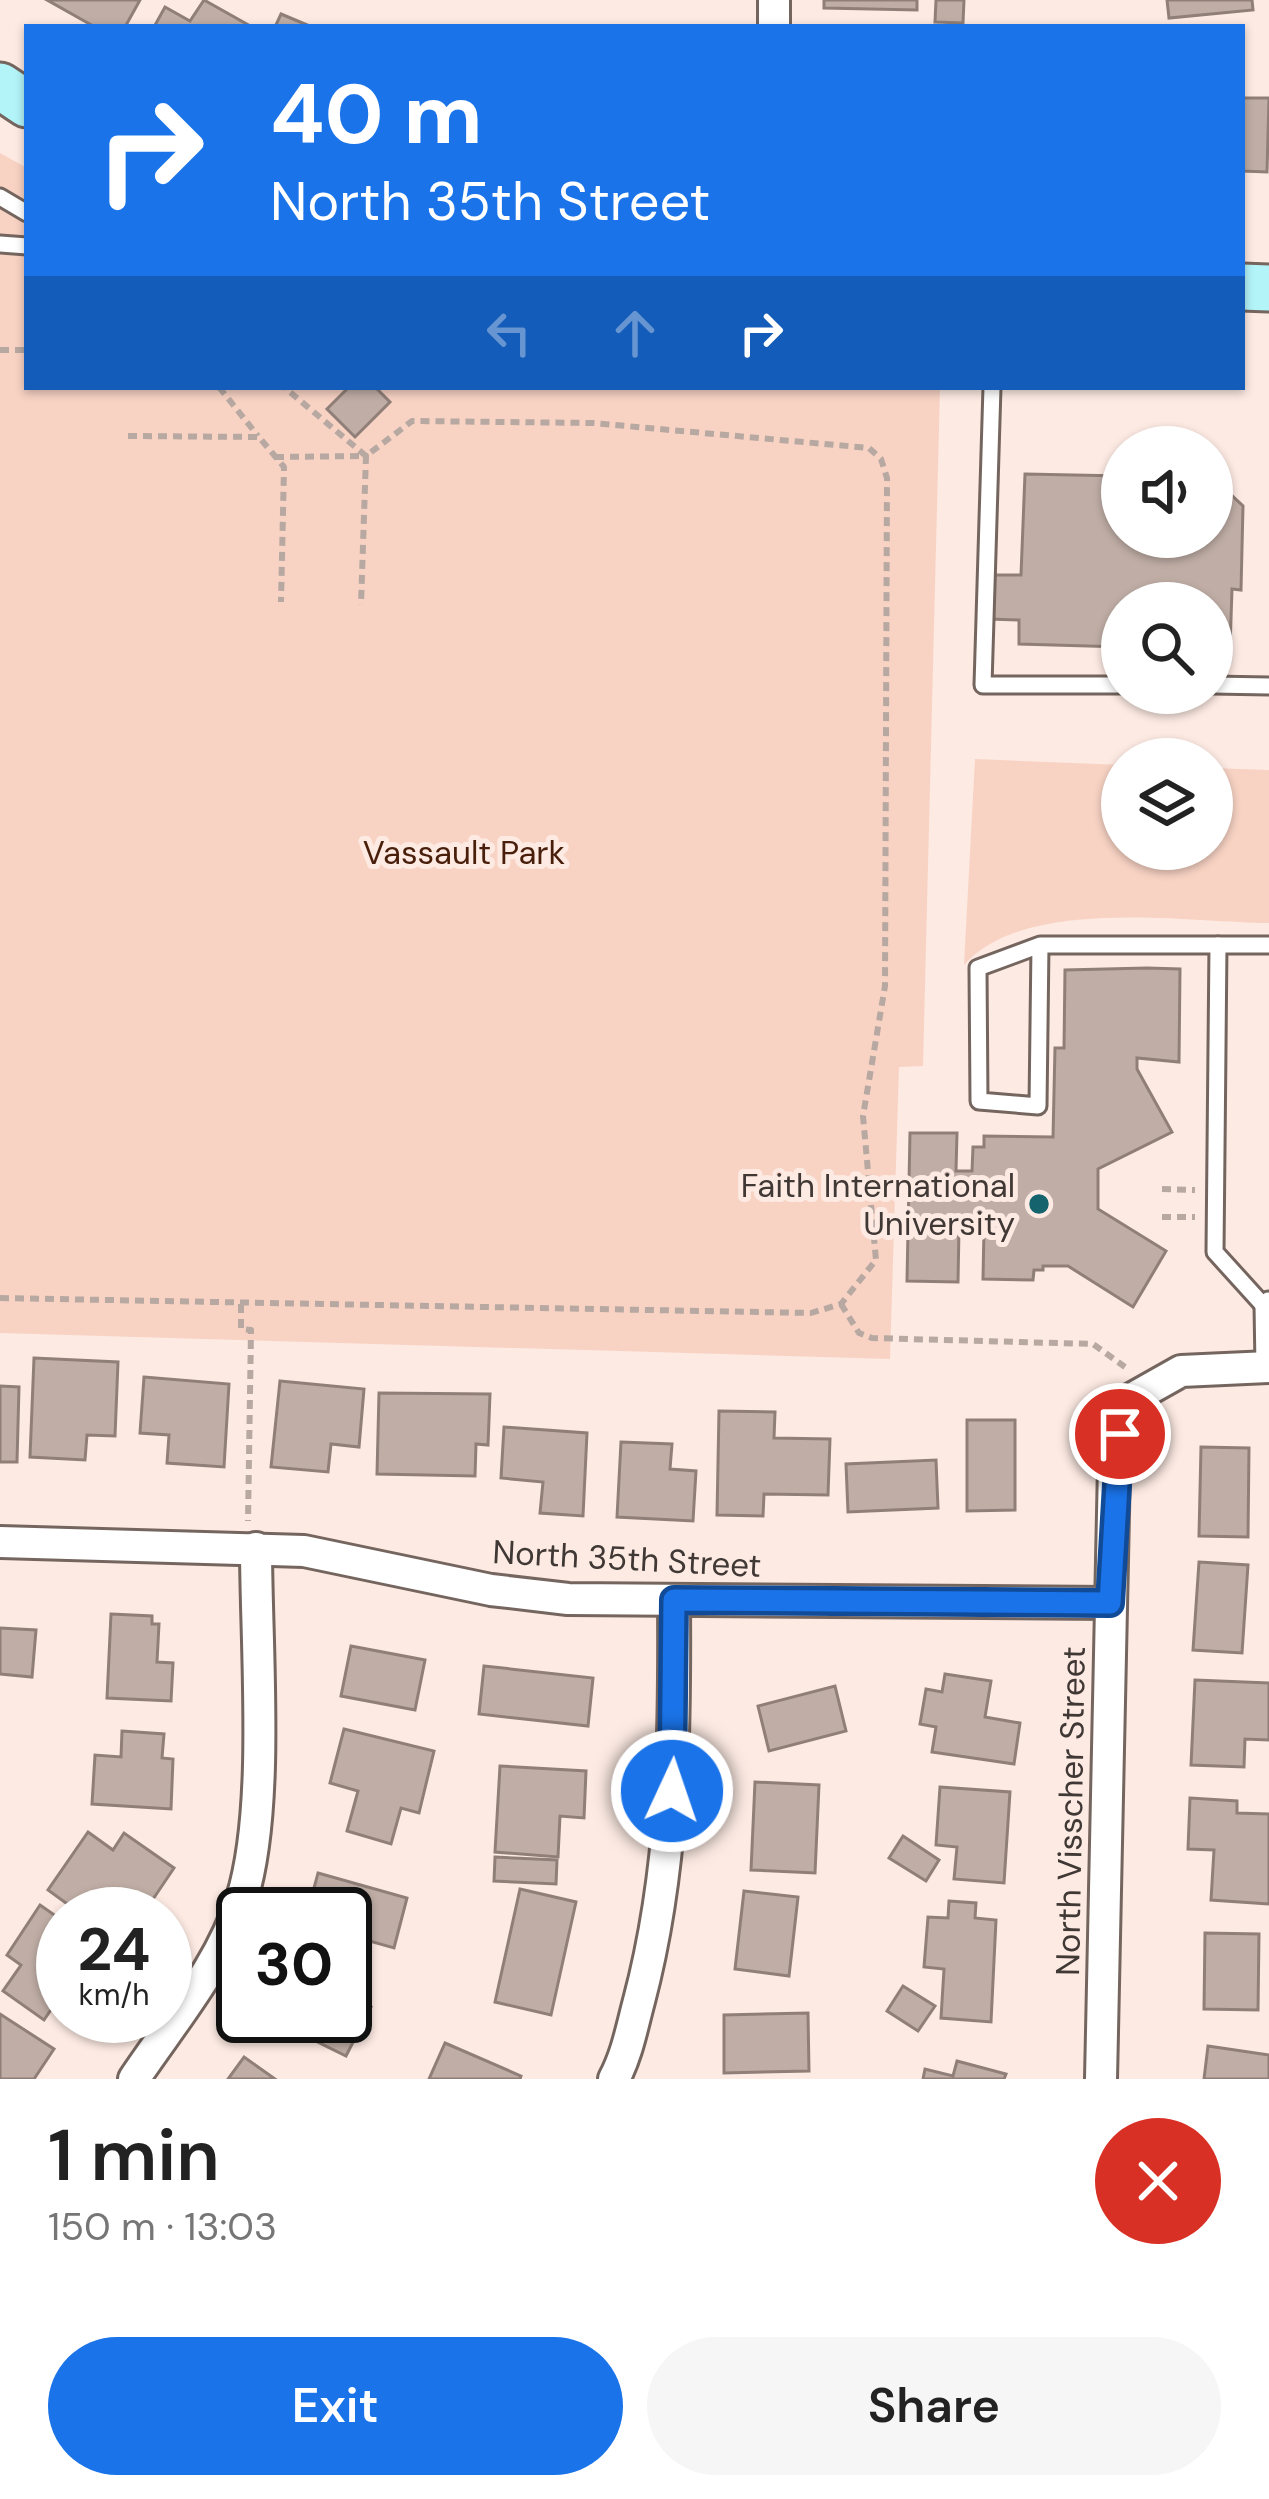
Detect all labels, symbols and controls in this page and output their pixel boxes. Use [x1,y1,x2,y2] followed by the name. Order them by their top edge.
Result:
[270,60,483,169] text: 40 m
[72,72,228,228] icon: right
[270,166,710,237] text: North 35th Street
[476,300,542,366] icon: left
[602,300,668,366] icon: ahead
[728,300,794,366] icon: right
[1101,426,1233,870] map controls
[1101,426,1233,558] button: sound
[1101,582,1233,714] button: search
[1101,738,1233,870] button: layers
[363,831,566,874] park label: Vassault Park
[741,1164,1015,1245] place label: Faith International University
[1026,1191,1052,1217] marker: Faith International University
[1069,1383,1171,1485] pin
[1087,1401,1153,1467] icon: arrive
[491,1530,762,1587] street label: North 35th Street
[1046,1646,1095,1976] street label: North Visscher Street
[609,1728,735,1854] position arrow
[216,1887,372,2043] speed limit sign: 30
[77,1910,151,1989] text: 24
[79,1975,149,2014] text: km/h
[48,2109,220,2202] text: 1 min
[1095,2118,1221,2244] button: close
[48,2201,277,2252] text: 150 m · 13:03
[48,2337,623,2475] button: Exit
[647,2337,1221,2475] button: Share

